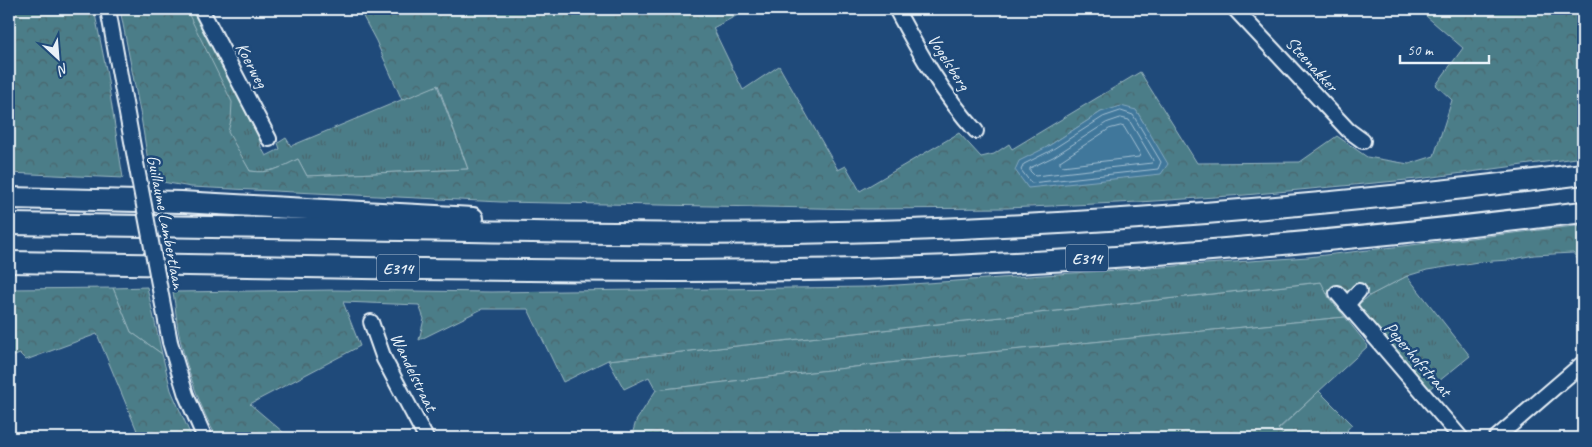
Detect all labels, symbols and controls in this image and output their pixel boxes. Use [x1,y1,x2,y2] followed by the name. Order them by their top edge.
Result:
[923,30,976,96] street label: Vogelsberg
[32,32,82,82] north arrow
[1281,32,1344,97] street label: Steenakker
[1400,32,1488,64] scale bar
[231,39,274,93] street label: Koerweg
[1407,41,1434,60] text: 50 m
[54,60,71,80] text: N
[142,153,190,292] street label: Guillaume Lambertlaan
[1066,244,1108,272] road number: E314
[377,254,419,282] road number: E314
[1379,317,1458,403] street label: Peperhofstraat
[386,329,443,417] street label: Wandelstraat

